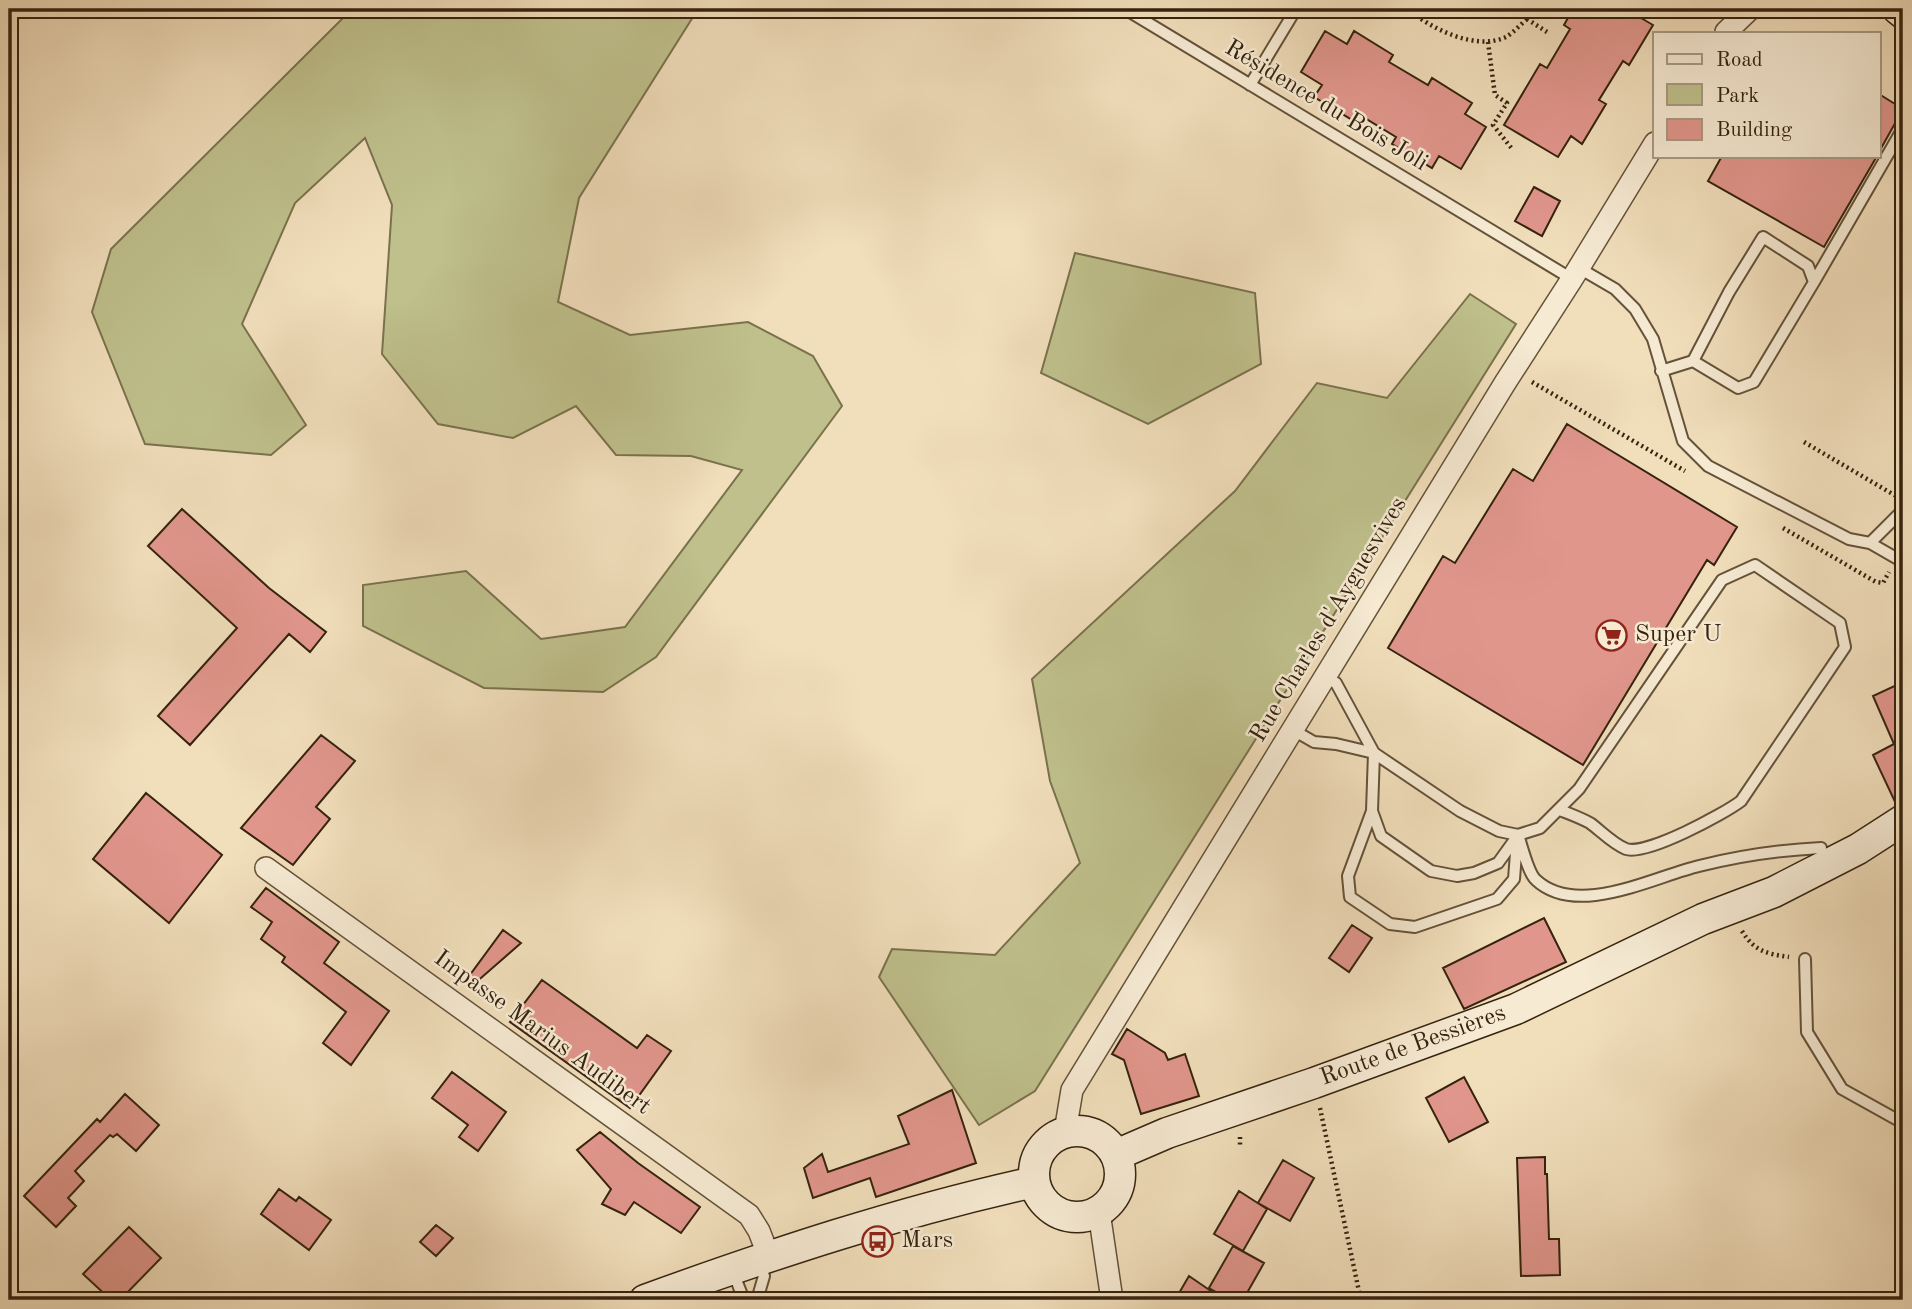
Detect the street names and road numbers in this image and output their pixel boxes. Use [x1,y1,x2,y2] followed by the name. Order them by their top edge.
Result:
[1220,36,1432,176] street label: Résidence du Bois Joli
[1246,493,1412,747] street label: Rue Charles d'Ayguesvives
[429,946,655,1120] street label: Impasse Marius Audibert
[1317,1001,1509,1091] street label: Route de Bessières

